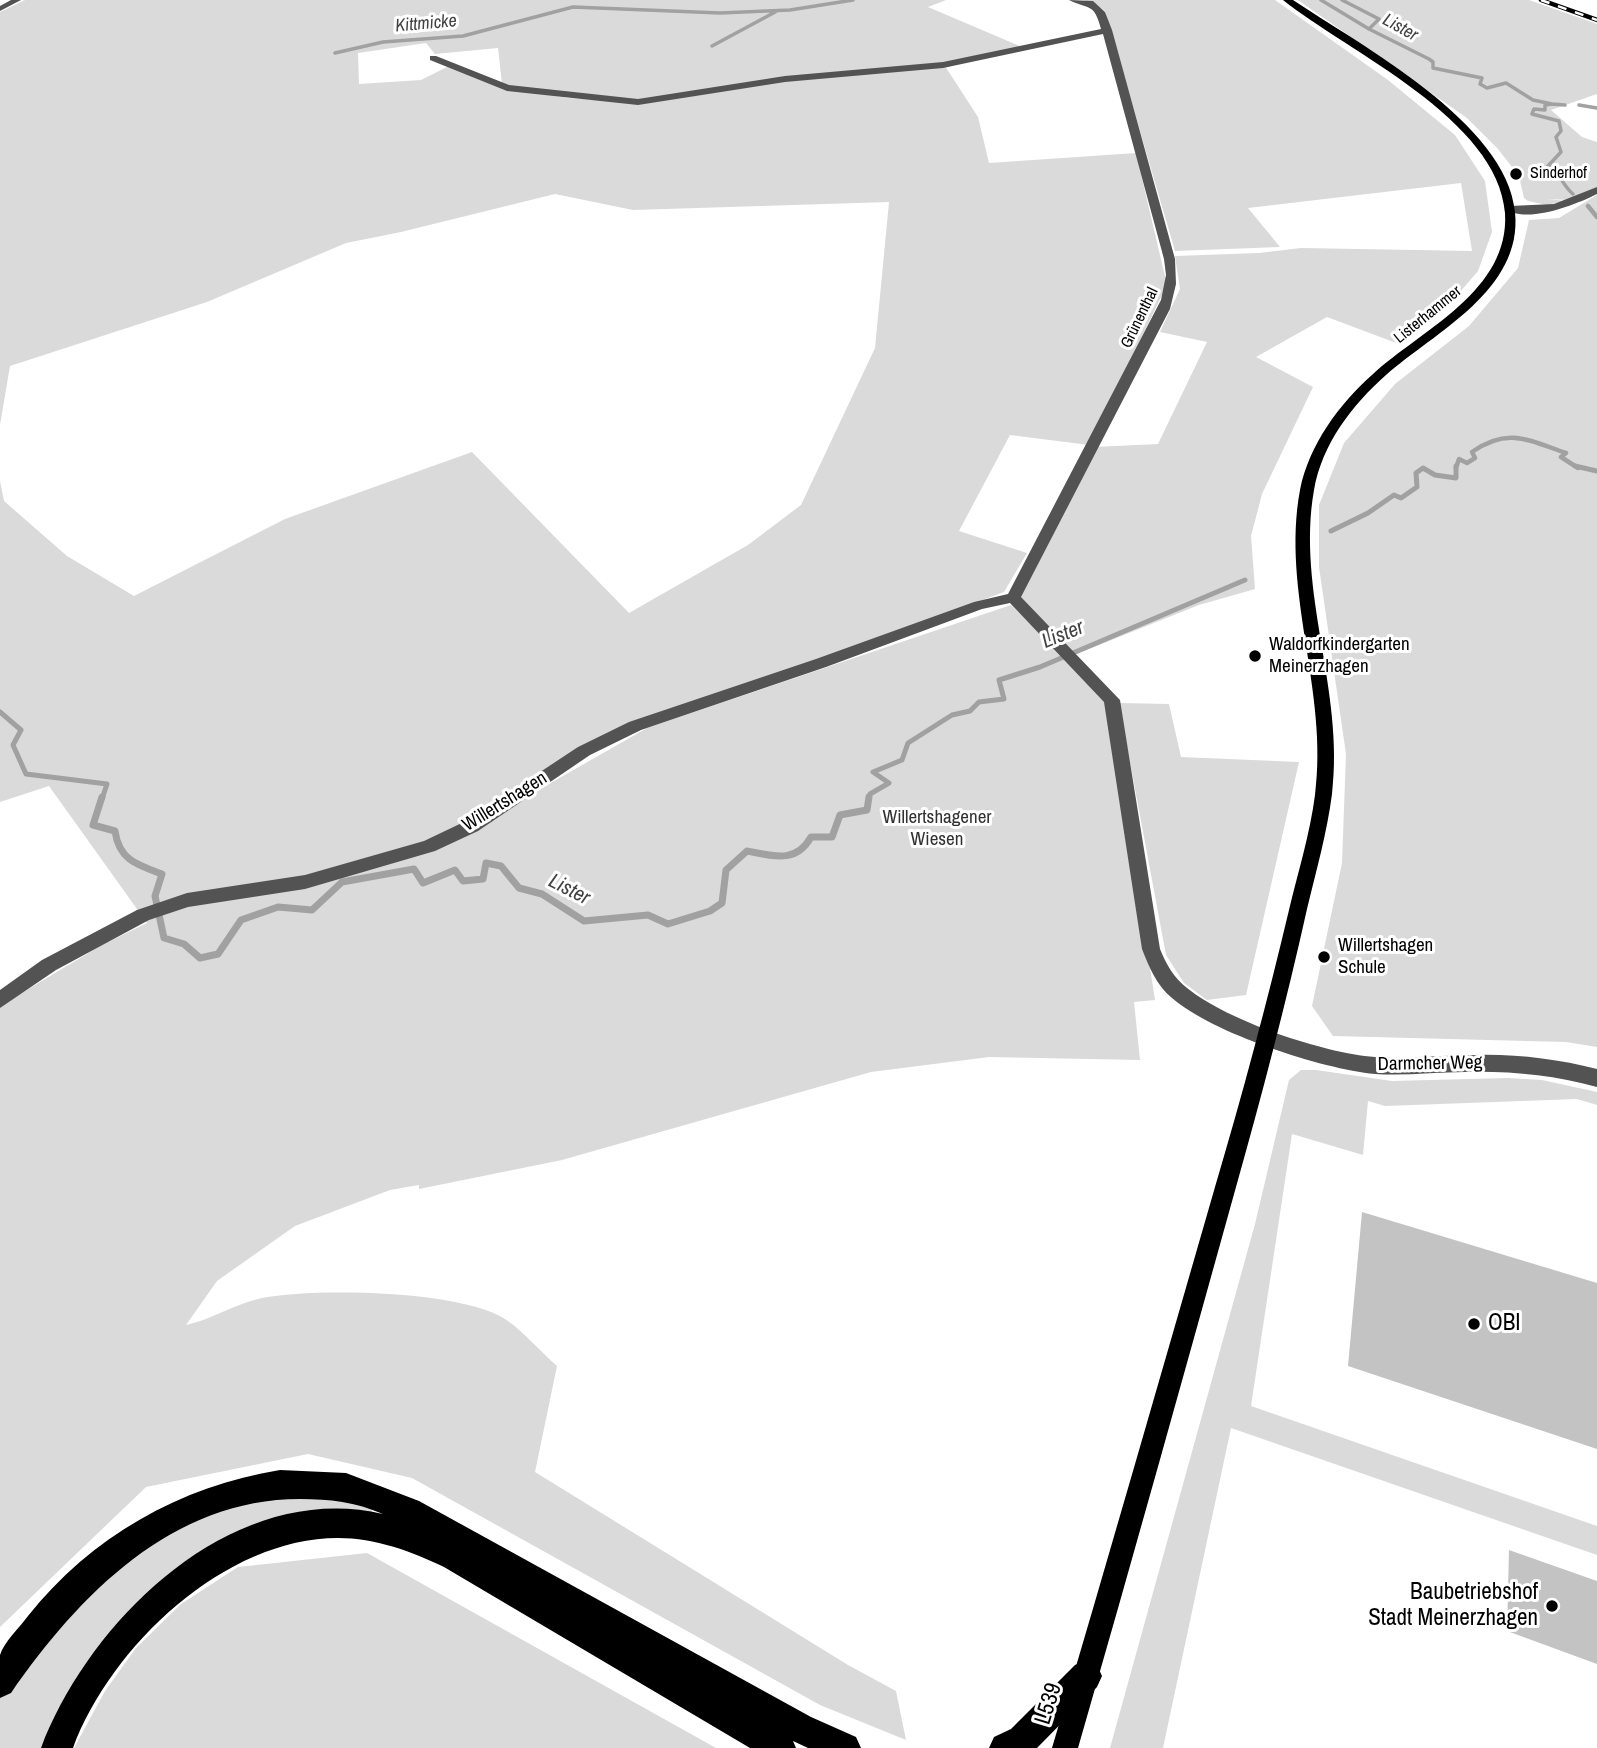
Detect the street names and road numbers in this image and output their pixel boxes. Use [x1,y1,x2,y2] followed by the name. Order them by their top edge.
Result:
[1391,282,1465,348] street label: Listerhammer
[1117,285,1163,351] street label: Grünenthal
[459,767,551,837] street label: Willertshagen
[1378,1052,1482,1076] street label: Darmcher Weg
[1030,1680,1068,1728] street label: L539

